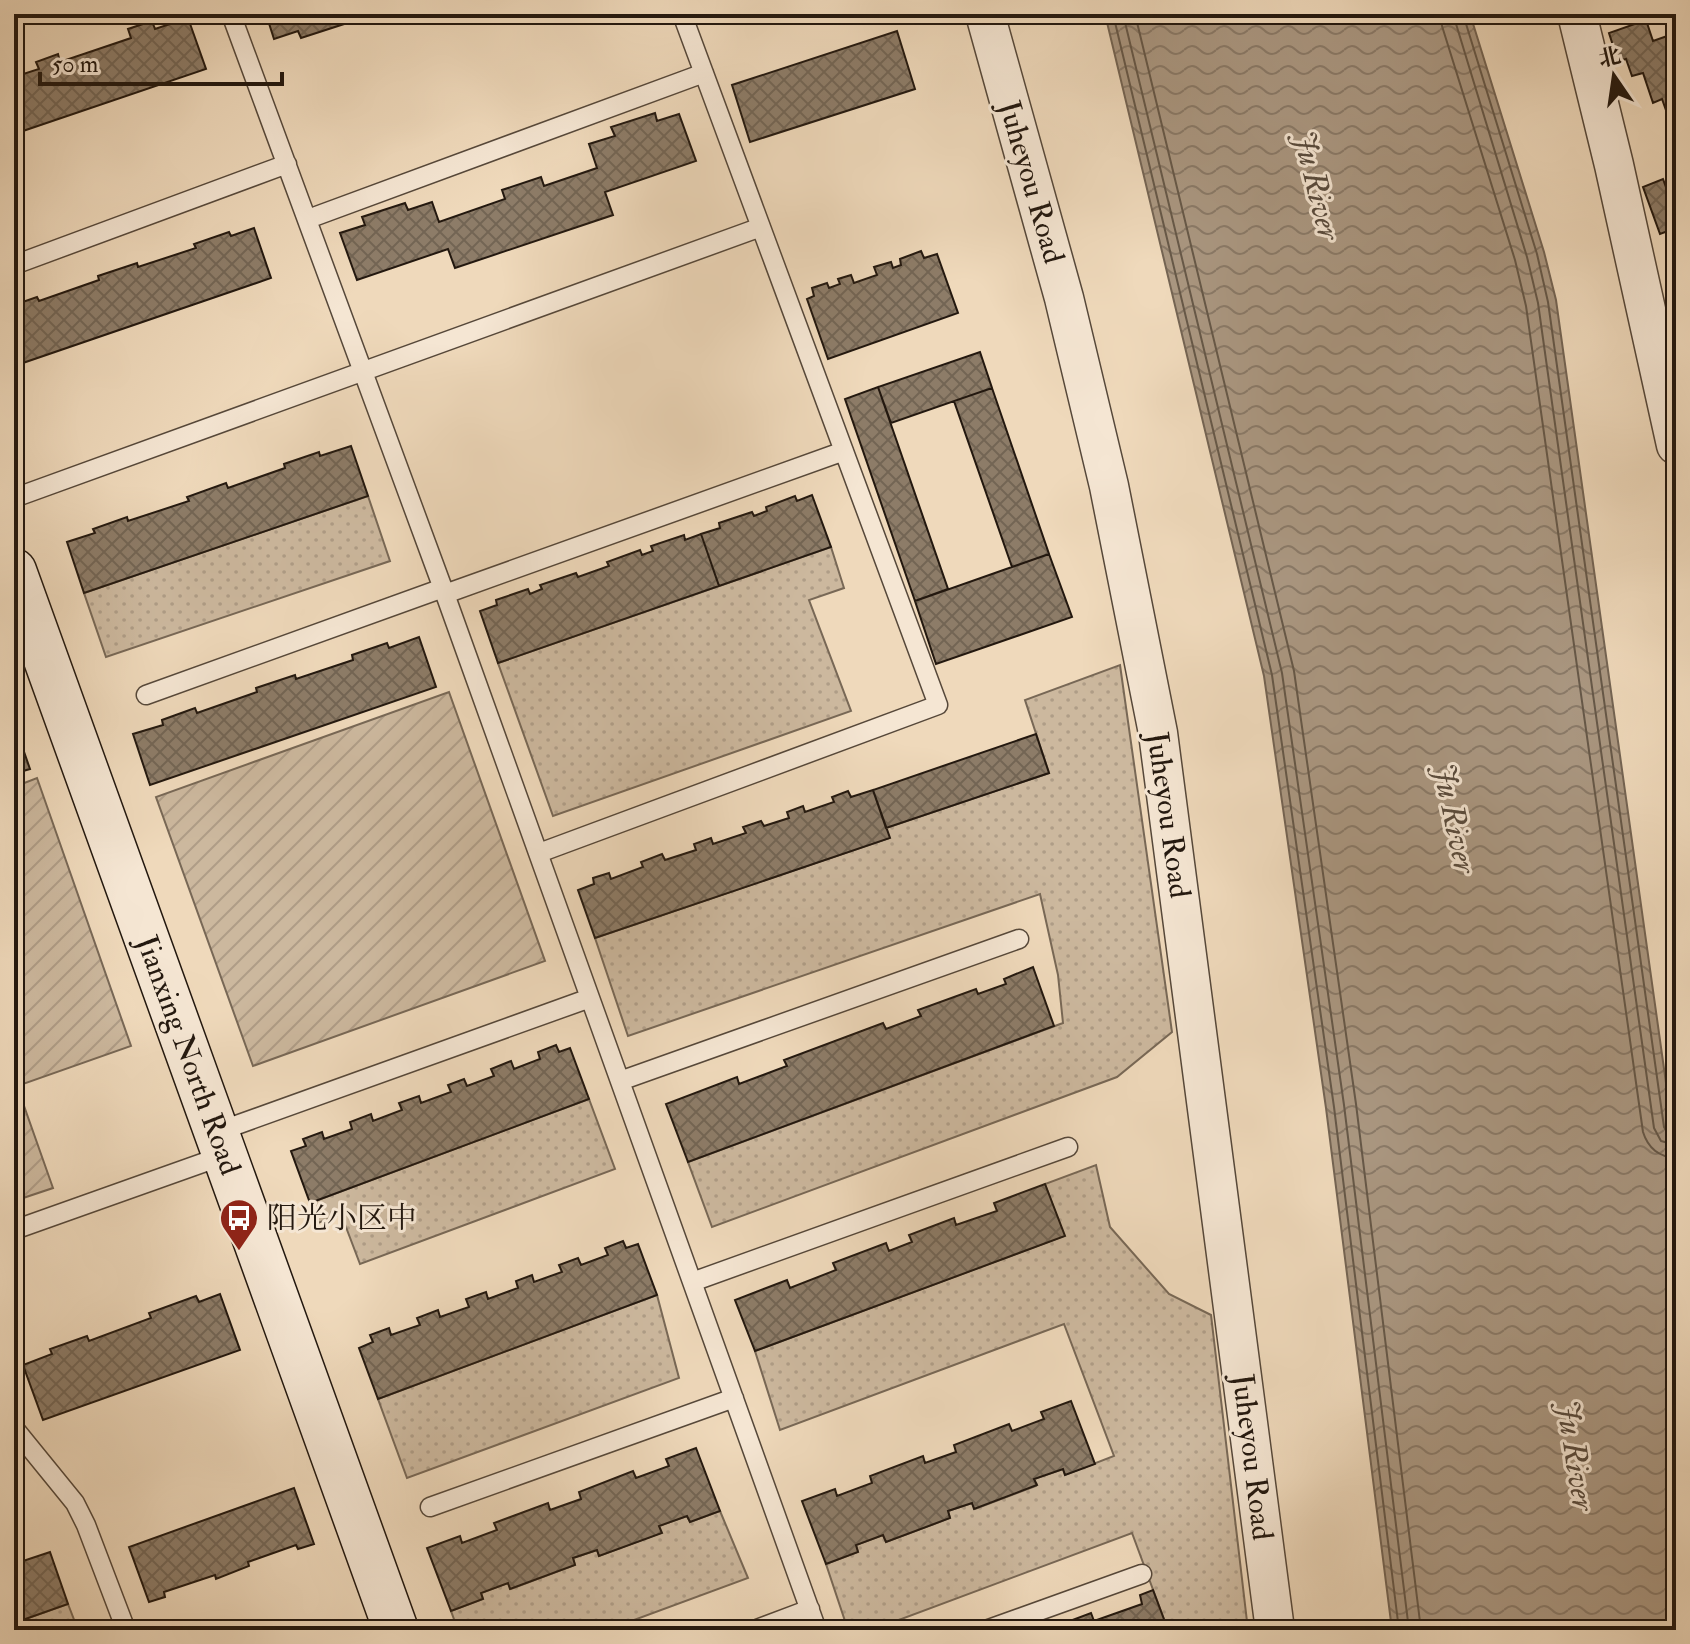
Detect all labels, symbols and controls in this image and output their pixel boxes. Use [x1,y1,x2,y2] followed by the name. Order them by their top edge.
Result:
[40,36,282,86] scale bar
[1574,36,1654,116] north arrow
[1596,41,1624,74] text: 北
[52,49,99,80] text: 50 m
[990,96,1072,268] street label: Juheyou Road
[1283,126,1349,246] water label: Ju River
[1138,729,1198,901] street label: Juheyou Road
[1423,760,1486,879] water label: Ju River
[128,930,249,1180] street label: Jianxing North Road
[218,1197,260,1252] bus stop icon: 阳光小区中
[267,1200,417,1237] place label: 阳光小区中
[1224,1371,1281,1543] street label: Juheyou Road
[1547,1397,1604,1515] water label: Ju River

